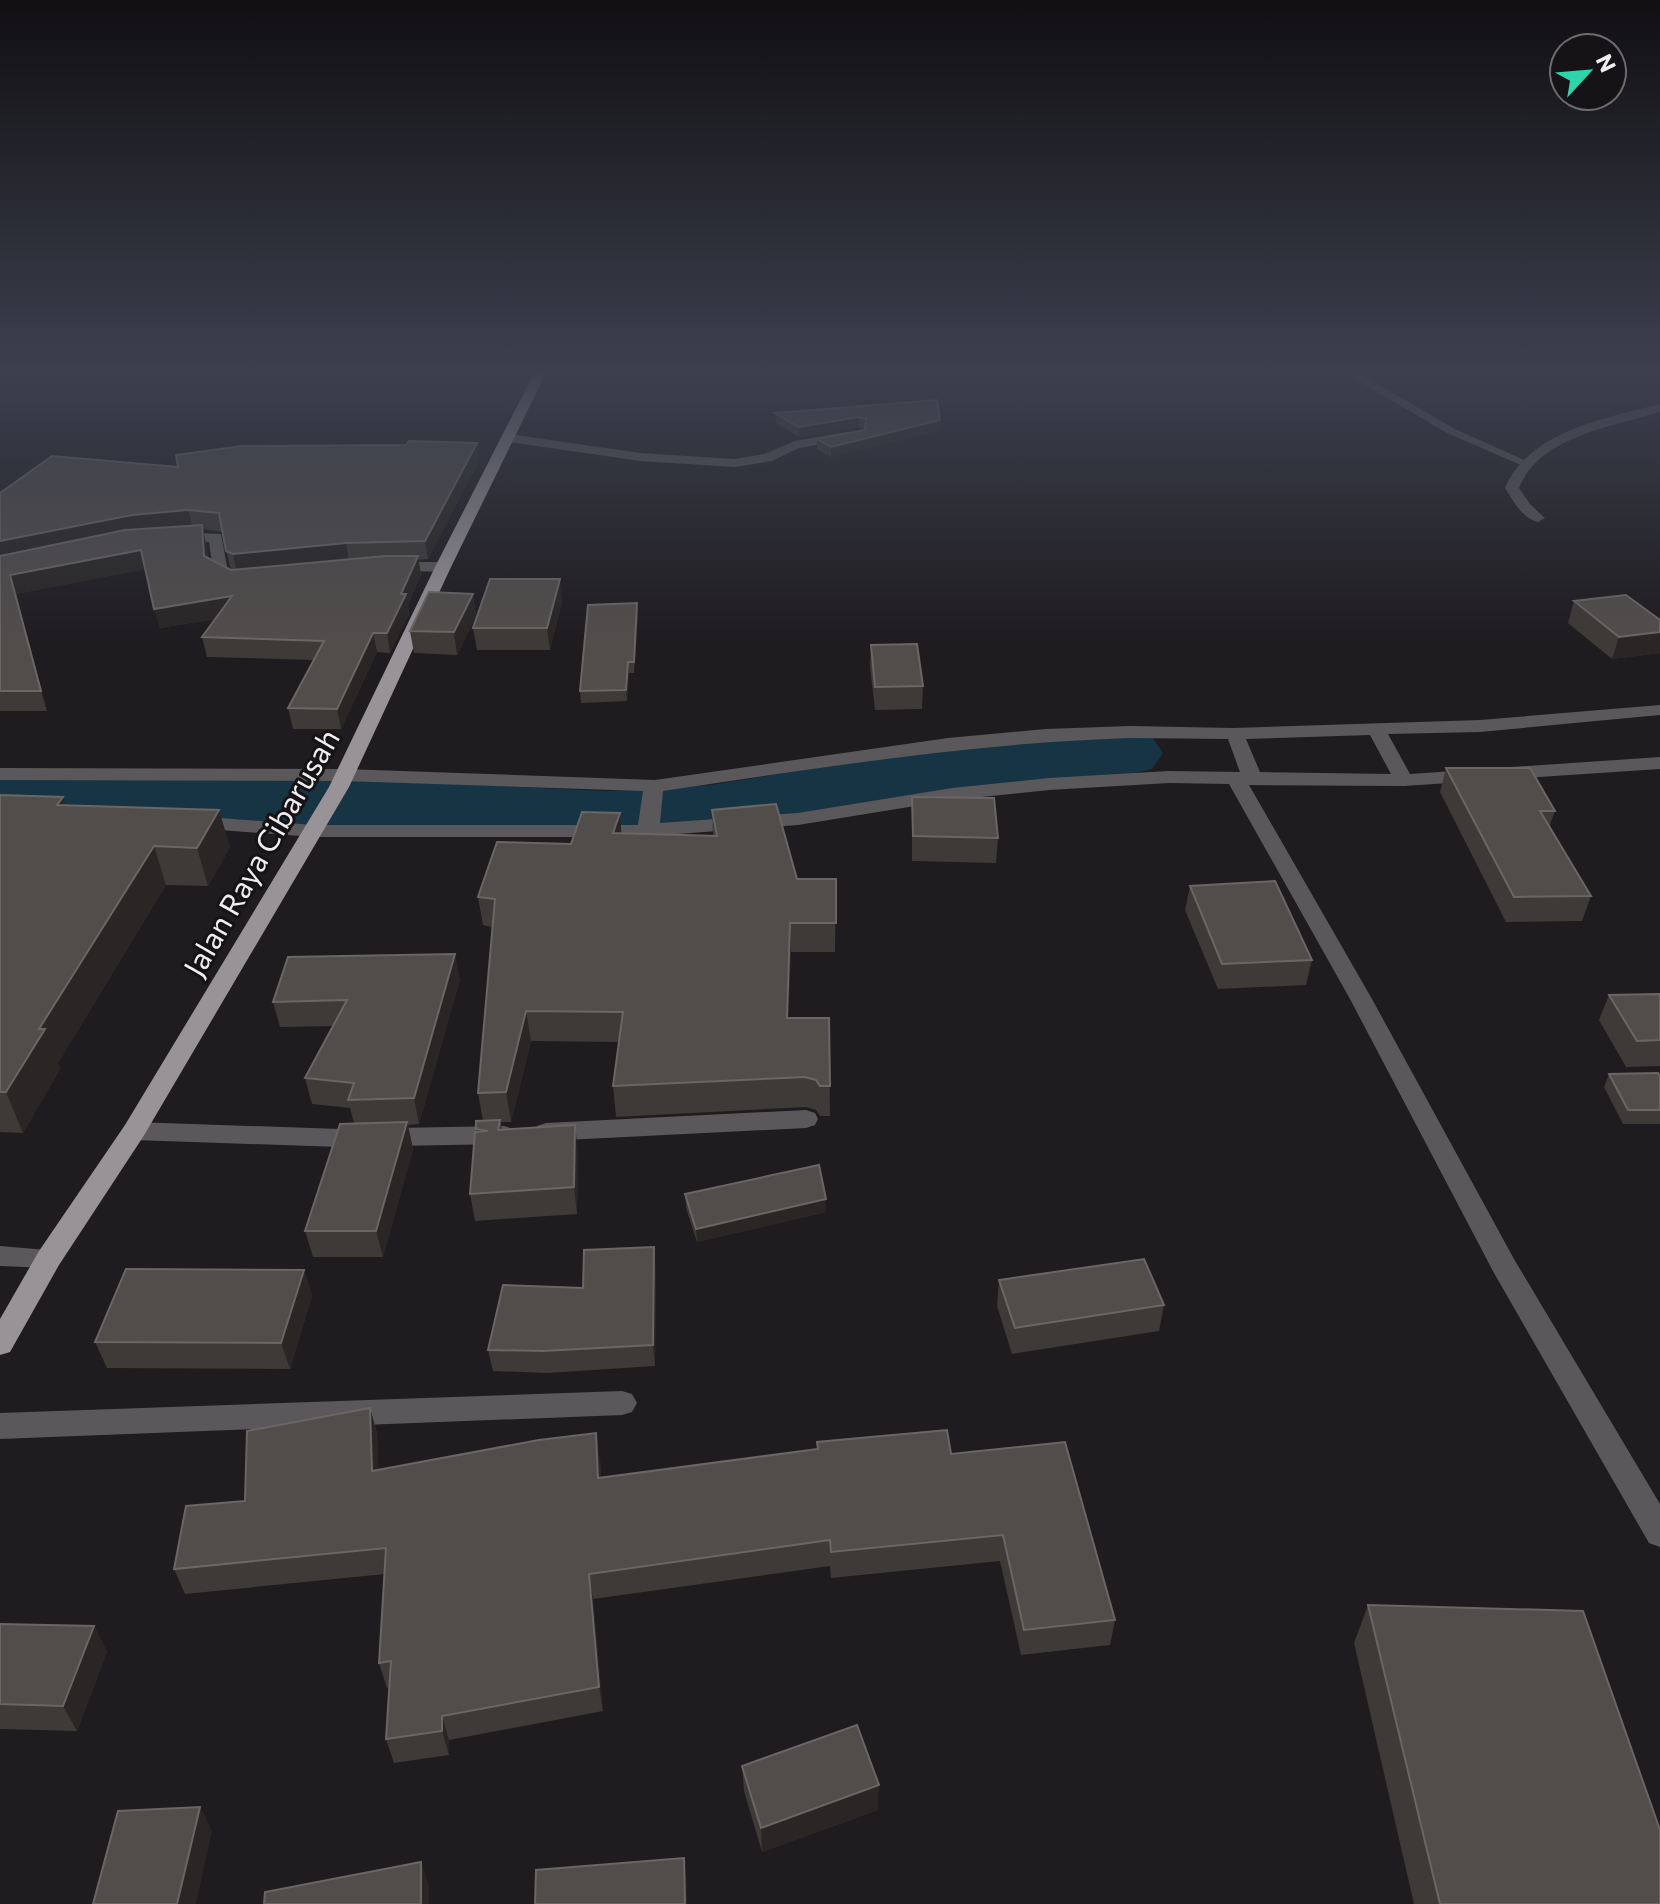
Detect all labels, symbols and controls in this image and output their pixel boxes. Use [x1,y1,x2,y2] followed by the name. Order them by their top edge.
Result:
[1548,32,1628,112] north arrow
[1591,50,1622,76] text: N
[174,722,346,982] street label: Jalan Raya Cibarusah

